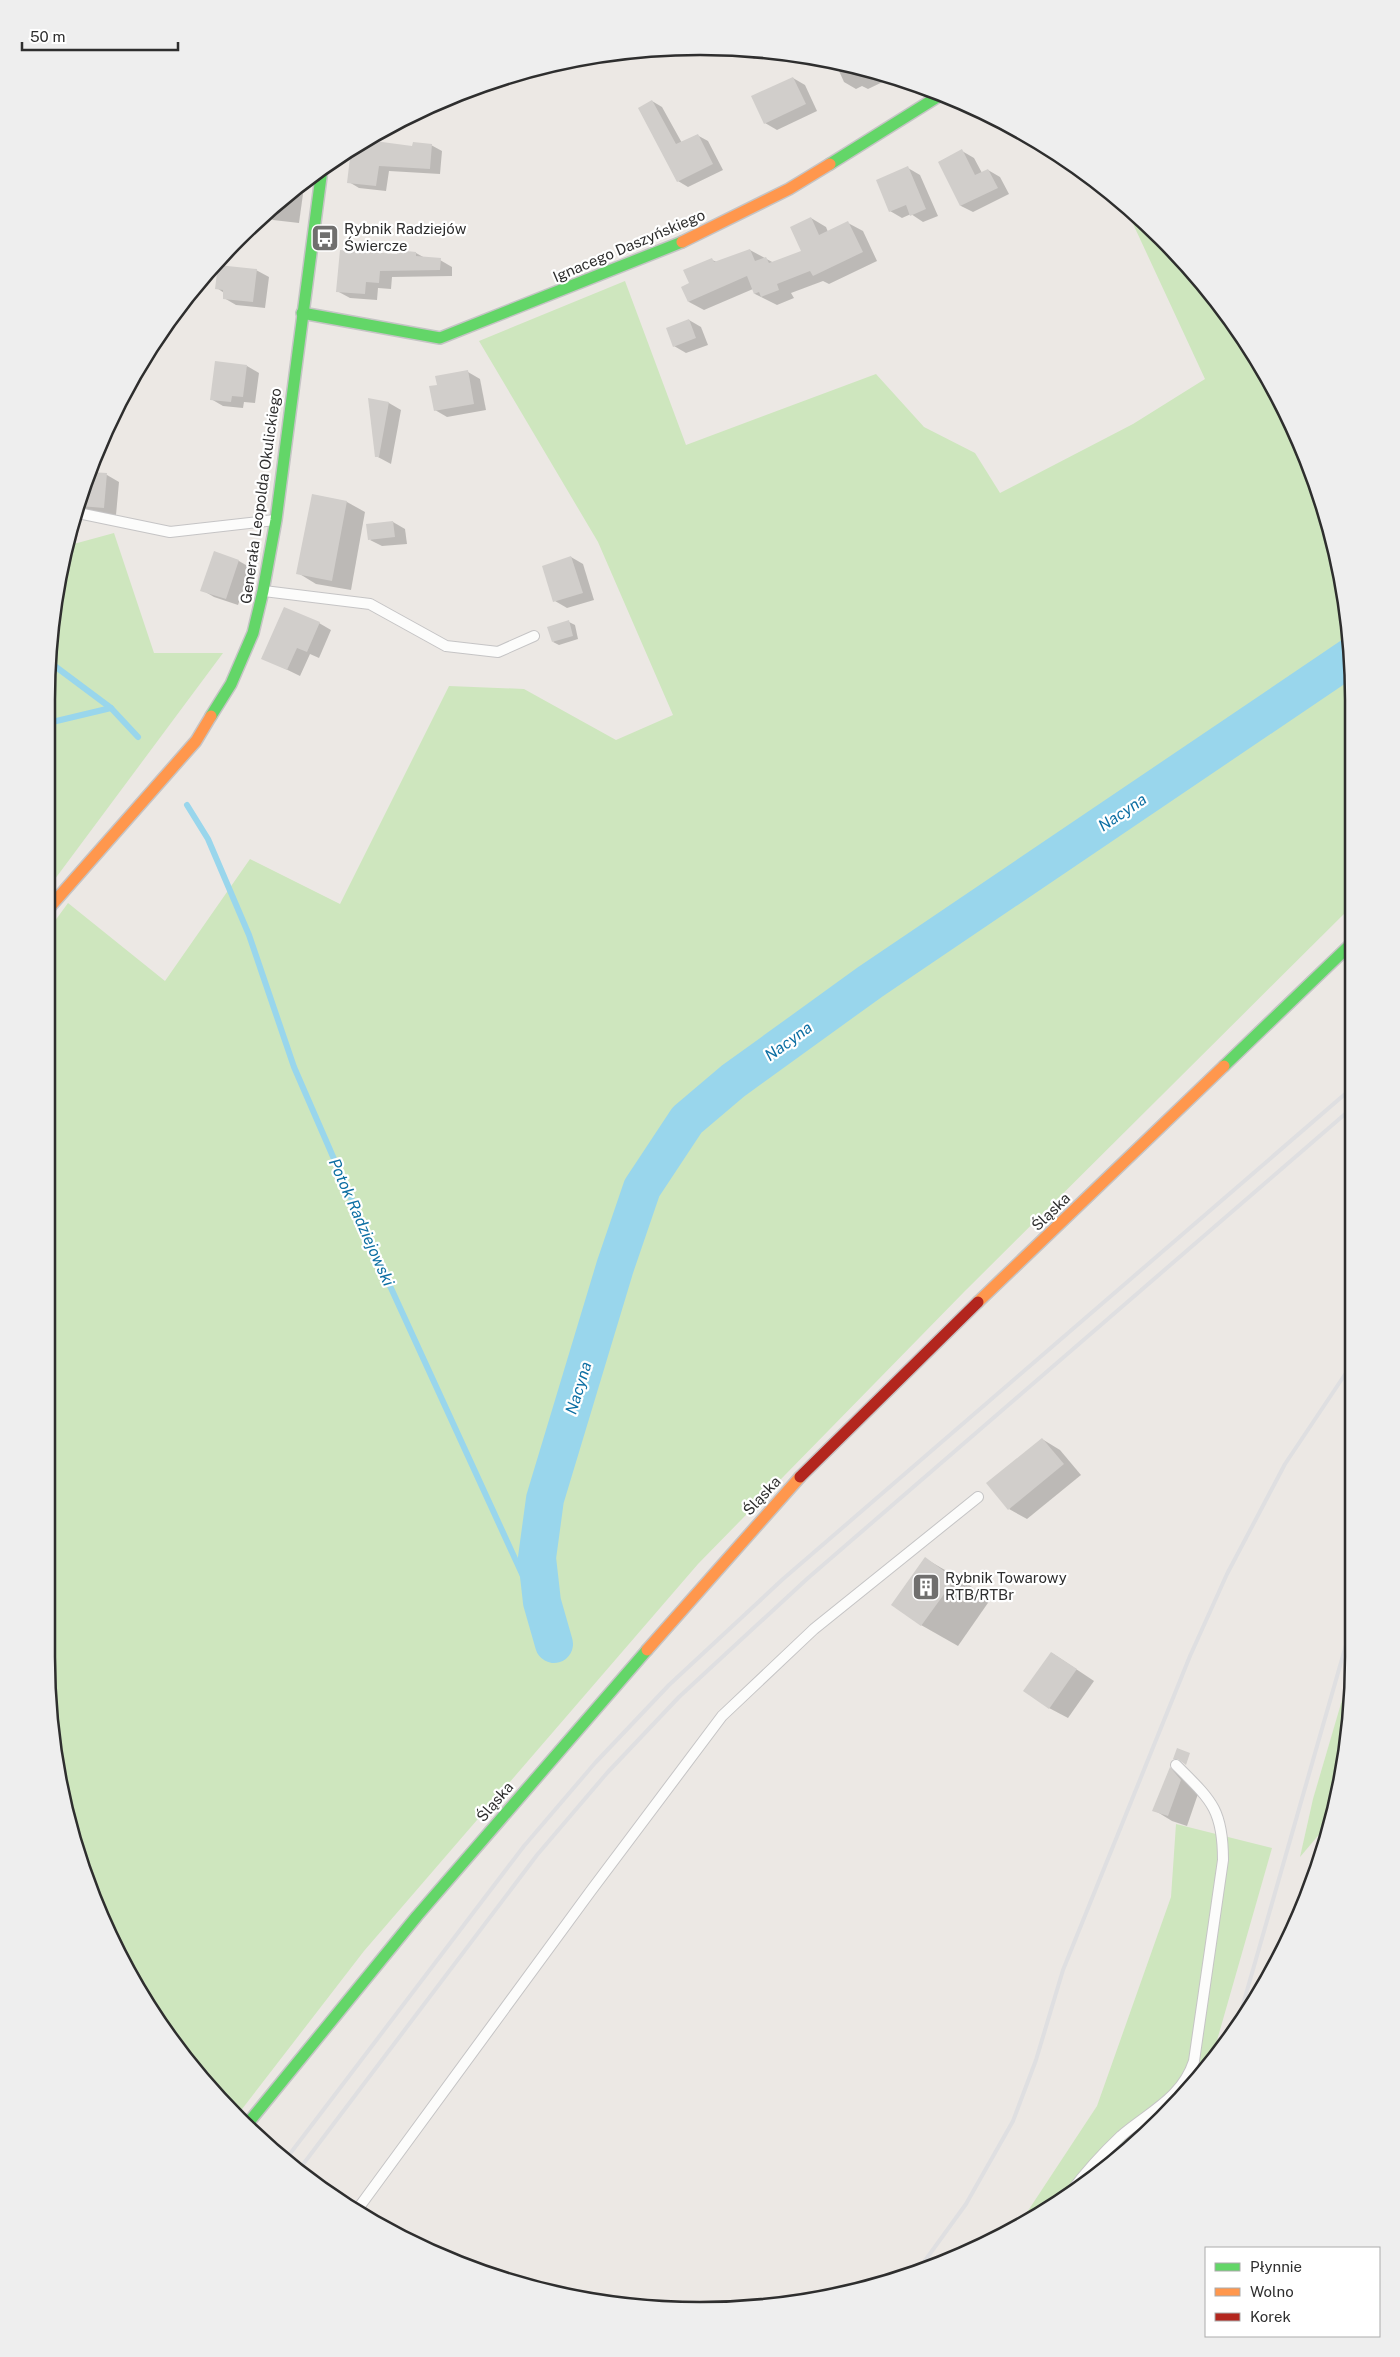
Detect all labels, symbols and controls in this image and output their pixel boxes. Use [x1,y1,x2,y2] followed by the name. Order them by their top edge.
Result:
[22,20,179,52] scale bar
[30,28,65,45] text: 50 m
[550,206,707,285] street label: Ignacego Daszyńskiego
[344,220,467,254] place label: Rybnik Radziejów Świercze
[310,223,340,253] bus stop icon: Rybnik Radziejów Świercze
[237,387,284,605] street label: Generała Leopolda Okulickiego
[1095,789,1150,835] water label: Nacyna
[761,1018,816,1065] water label: Nacyna
[325,1155,398,1289] water label: Potok Radziejowski
[1027,1189,1073,1234] street label: Śląska
[562,1360,595,1417] water label: Nacyna
[739,1472,784,1519] street label: Śląska
[945,1569,1067,1603] place label: Rybnik Towarowy RTB/RTBr
[911,1572,941,1602] building icon: Rybnik Towarowy RTB/RTBr
[472,1778,516,1825] street label: Śląska
[1205,2247,1380,2337] legend
[1250,2258,1302,2275] text: Płynnie
[1250,2283,1294,2300] text: Wolno
[1250,2308,1291,2325] text: Korek

